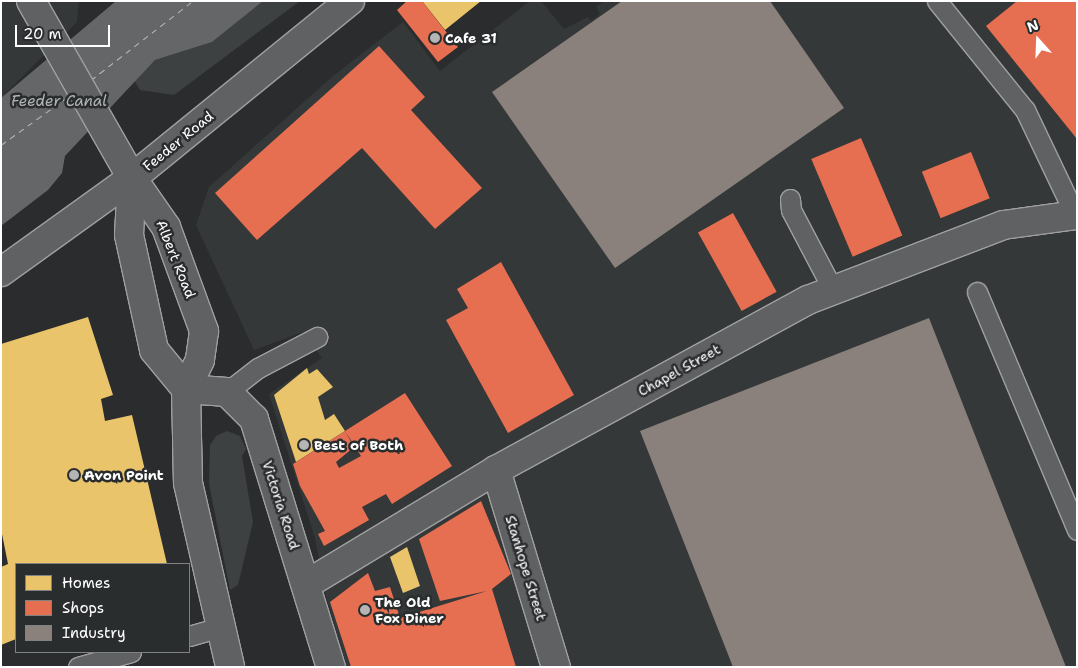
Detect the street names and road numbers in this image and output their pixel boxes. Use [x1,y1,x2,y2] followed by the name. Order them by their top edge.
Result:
[139,107,217,175] street label: Feeder Road
[153,218,199,300] street label: Albert Road
[635,340,723,400] street label: Chapel Street
[259,458,303,552] street label: Victoria Road
[502,513,550,623] street label: Stanhope Street

